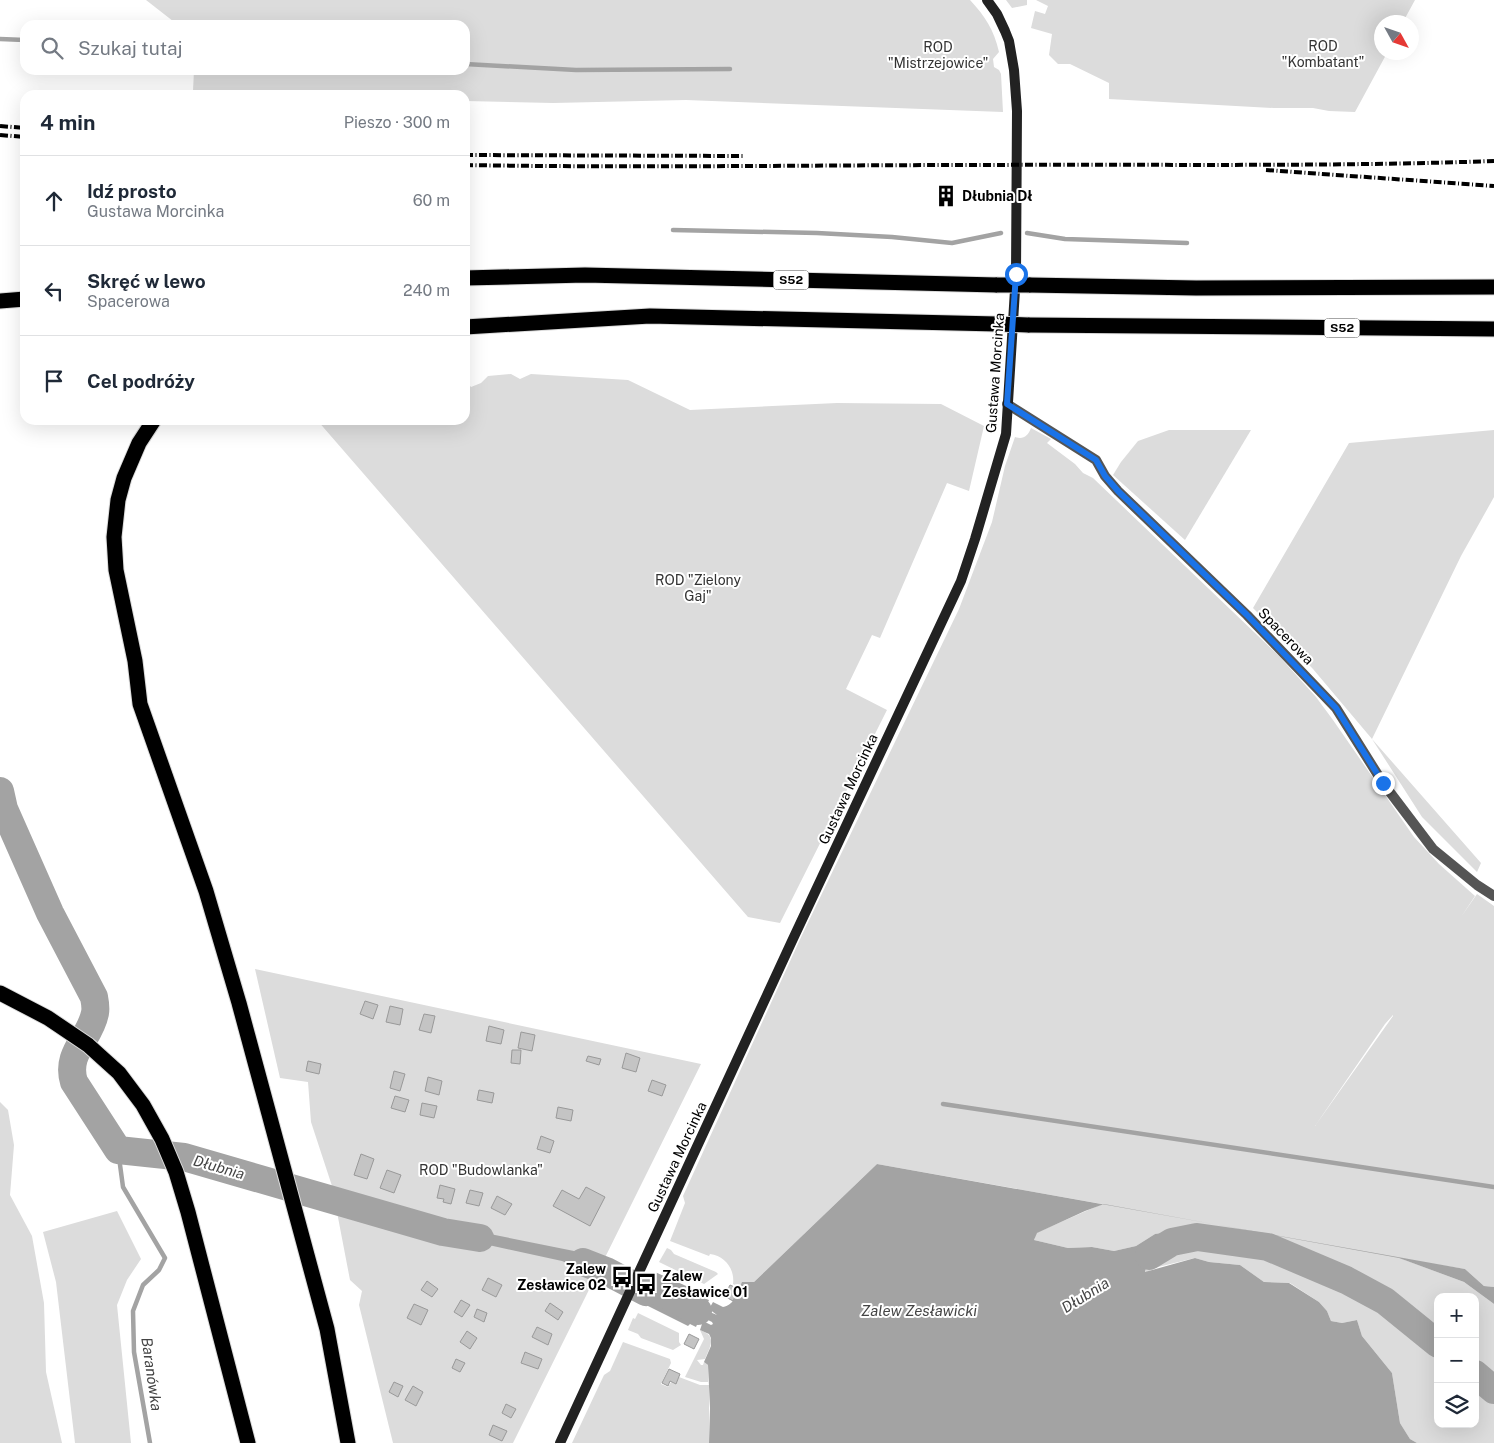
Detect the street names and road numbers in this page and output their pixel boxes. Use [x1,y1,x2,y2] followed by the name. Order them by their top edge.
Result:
[774,270,808,290] road number: S52
[983,312,1007,434] street label: Gustawa Morcinka
[1324,318,1360,338] road number: S52
[1255,604,1317,668] street label: Spacerowa
[815,731,881,847] street label: Gustawa Morcinka
[644,1099,710,1215] street label: Gustawa Morcinka

